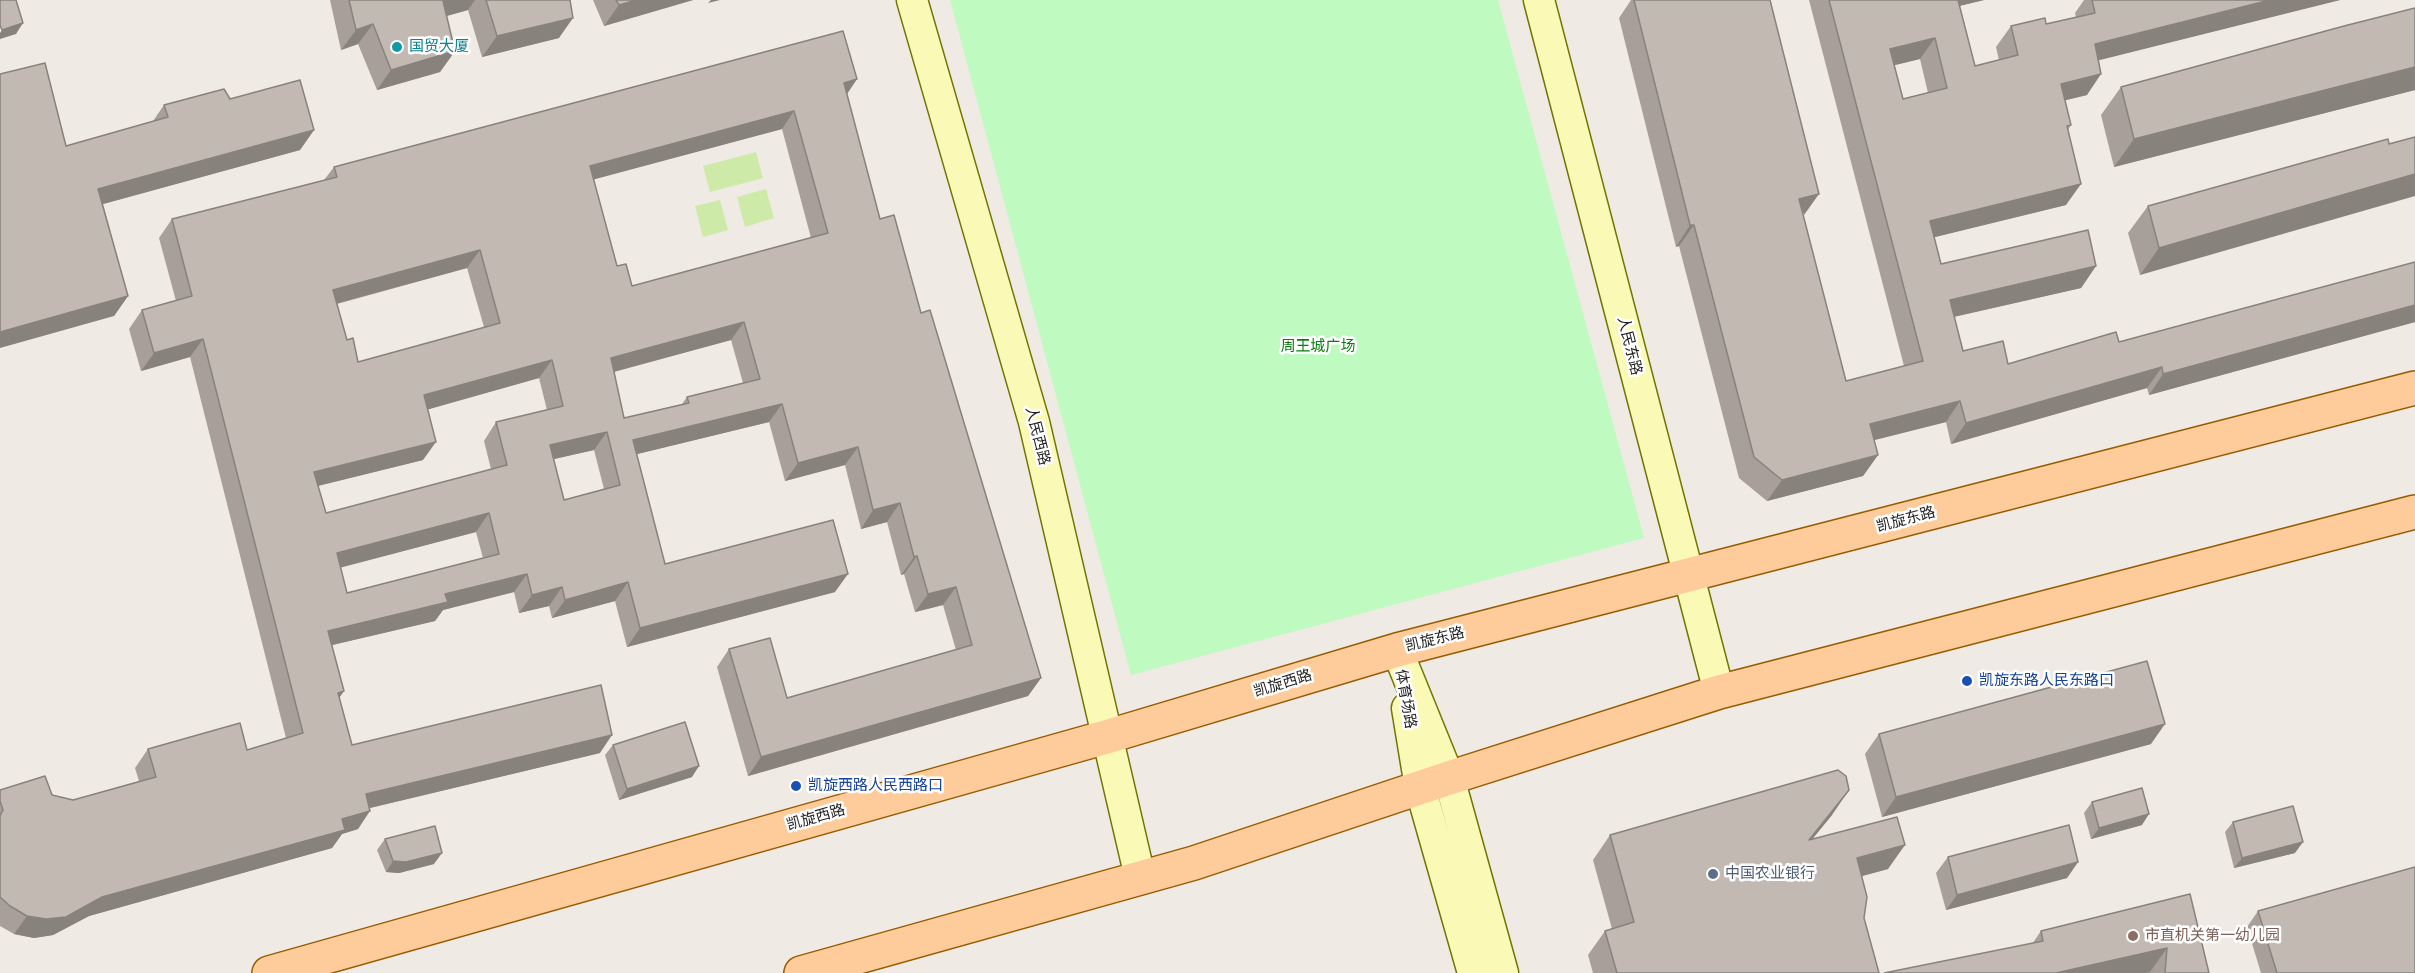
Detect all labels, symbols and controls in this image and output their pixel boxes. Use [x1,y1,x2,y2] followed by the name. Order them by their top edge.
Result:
[409,38,469,56] place label: 国贸大厦
[390,40,404,54] marker: 国贸大厦
[1613,315,1645,377] street label: 人民东路
[1281,338,1355,356] park label: 周王城广场
[1021,405,1053,467] street label: 人民西路
[1875,504,1937,536] street label: 凯旋东路
[1404,624,1466,656] street label: 凯旋东路
[1252,667,1314,701] street label: 凯旋西路
[1391,668,1419,730] street label: 体育场路
[1979,672,2114,690] place label: 凯旋东路人民东路口
[1960,674,1974,688] marker: 凯旋东路人民东路口
[808,777,943,795] place label: 凯旋西路人民西路口
[789,779,803,793] marker: 凯旋西路人民西路口
[785,801,847,835] street label: 凯旋西路
[1725,865,1815,883] place label: 中国农业银行
[1706,867,1720,881] marker: 中国农业银行
[2145,927,2280,945] place label: 市直机关第一幼儿园
[2126,929,2140,943] marker: 市直机关第一幼儿园

